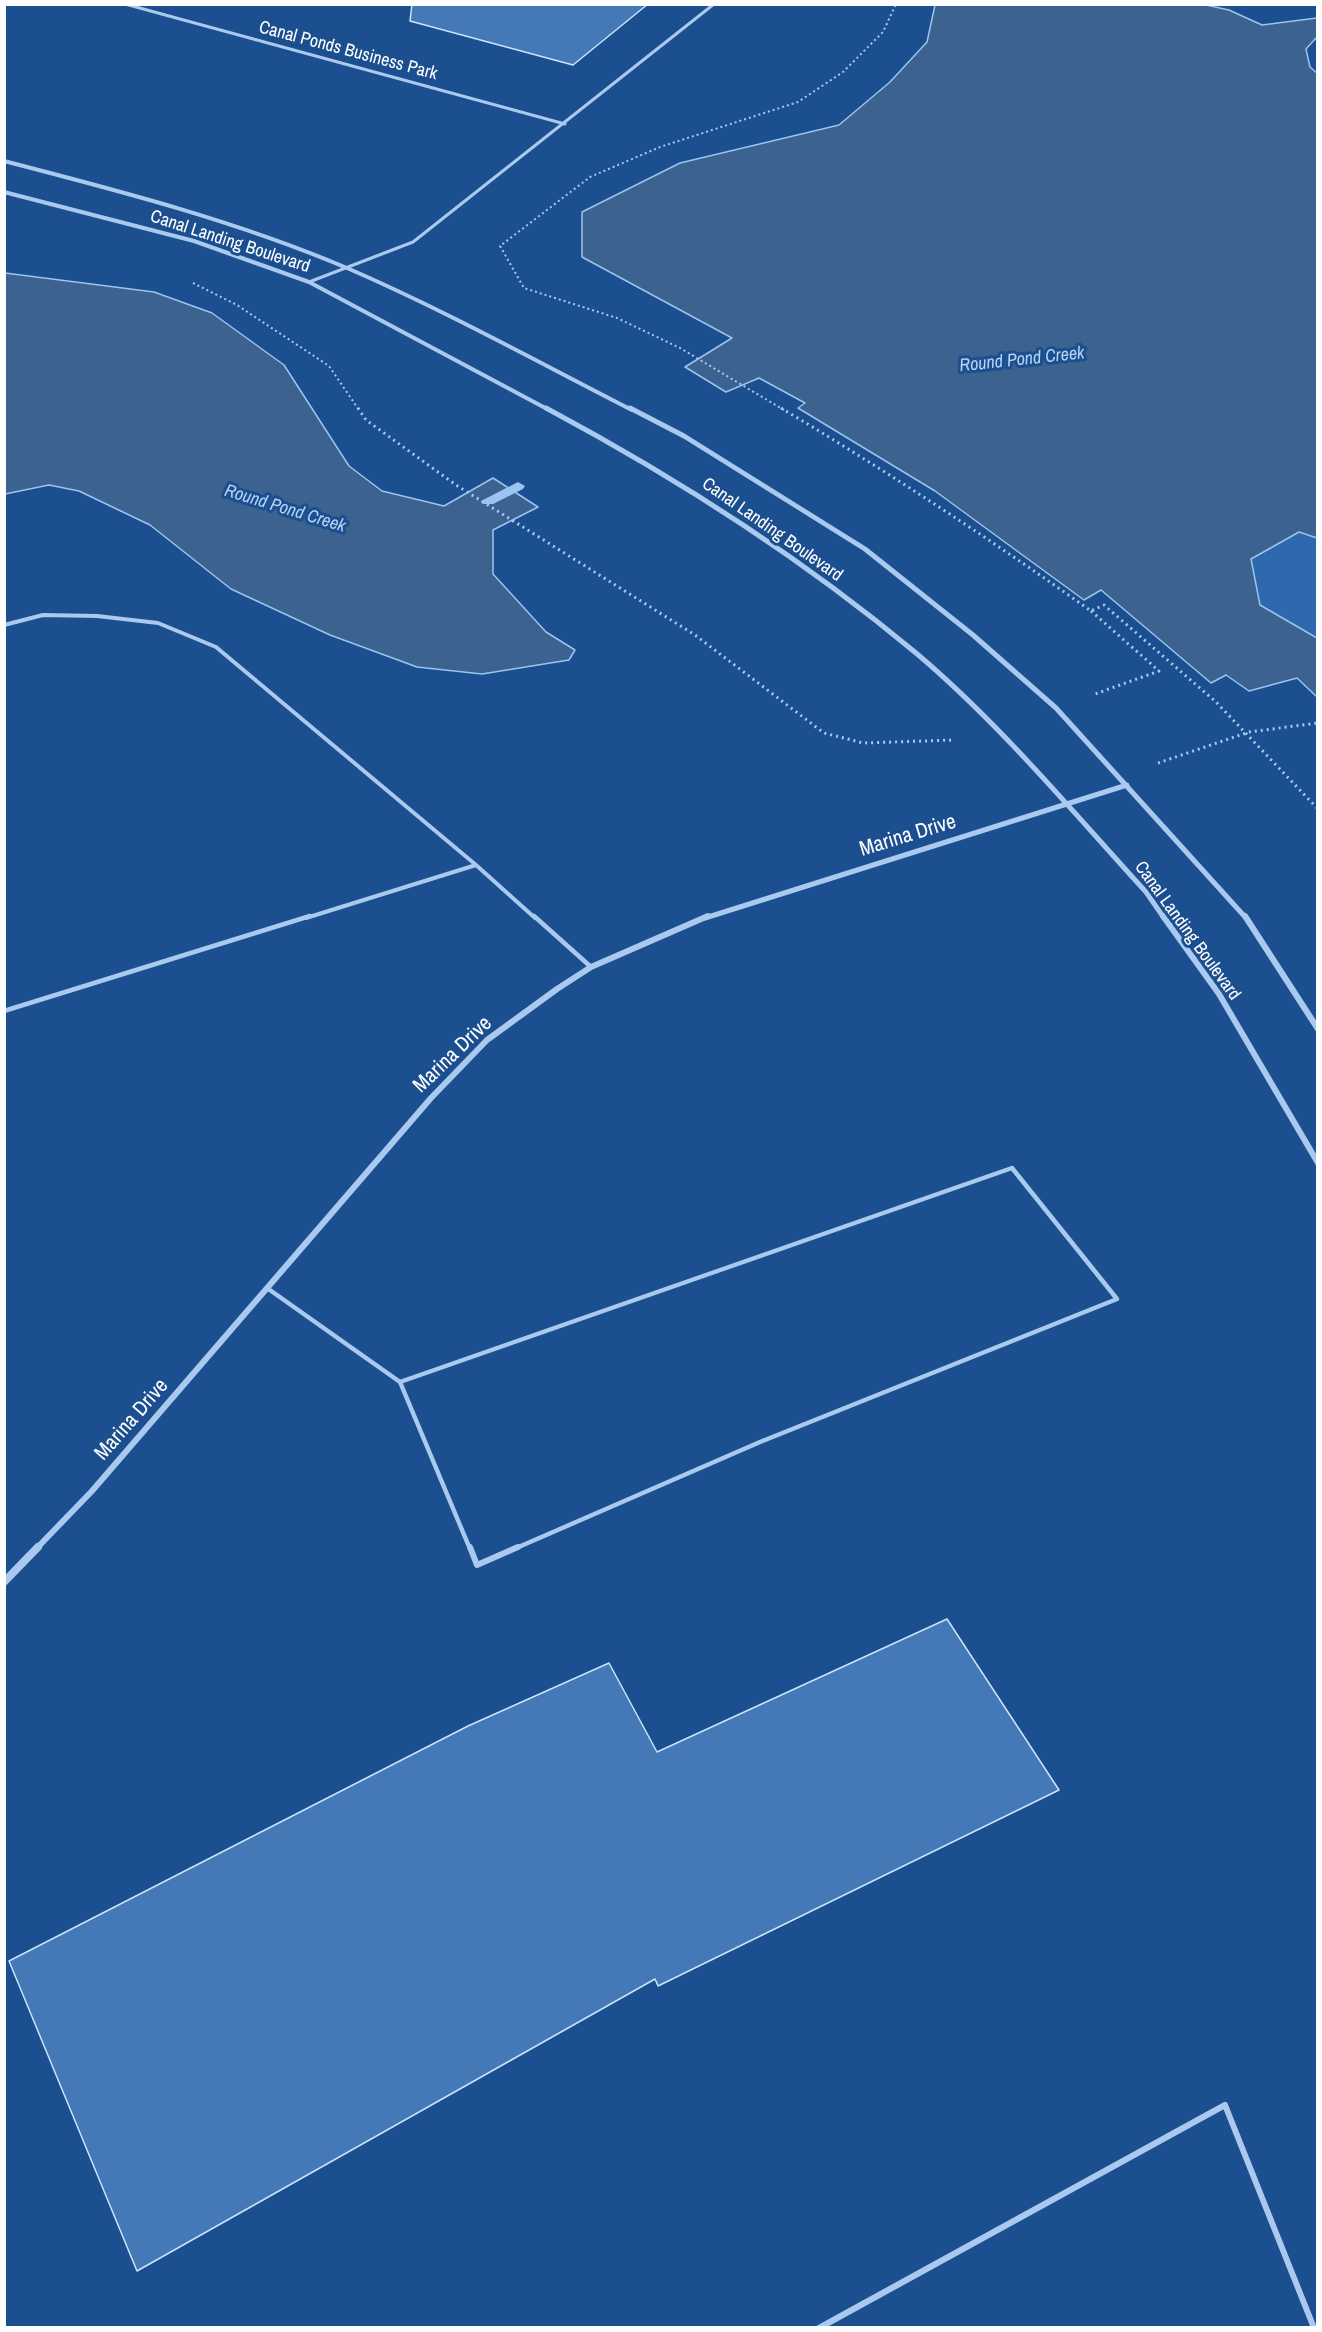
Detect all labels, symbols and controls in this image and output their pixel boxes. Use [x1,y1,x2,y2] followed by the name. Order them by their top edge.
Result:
[256,17,440,85] street label: Canal Ponds Business Park
[147,206,313,278] street label: Canal Landing Boulevard
[958,343,1086,377] water label: Round Pond Creek
[698,473,846,587] street label: Canal Landing Boulevard
[222,480,348,538] water label: Round Pond Creek
[857,809,959,863] street label: Marina Drive
[1129,857,1245,1005] street label: Canal Landing Boulevard
[408,1011,498,1099] street label: Marina Drive
[90,1374,174,1466] street label: Marina Drive

